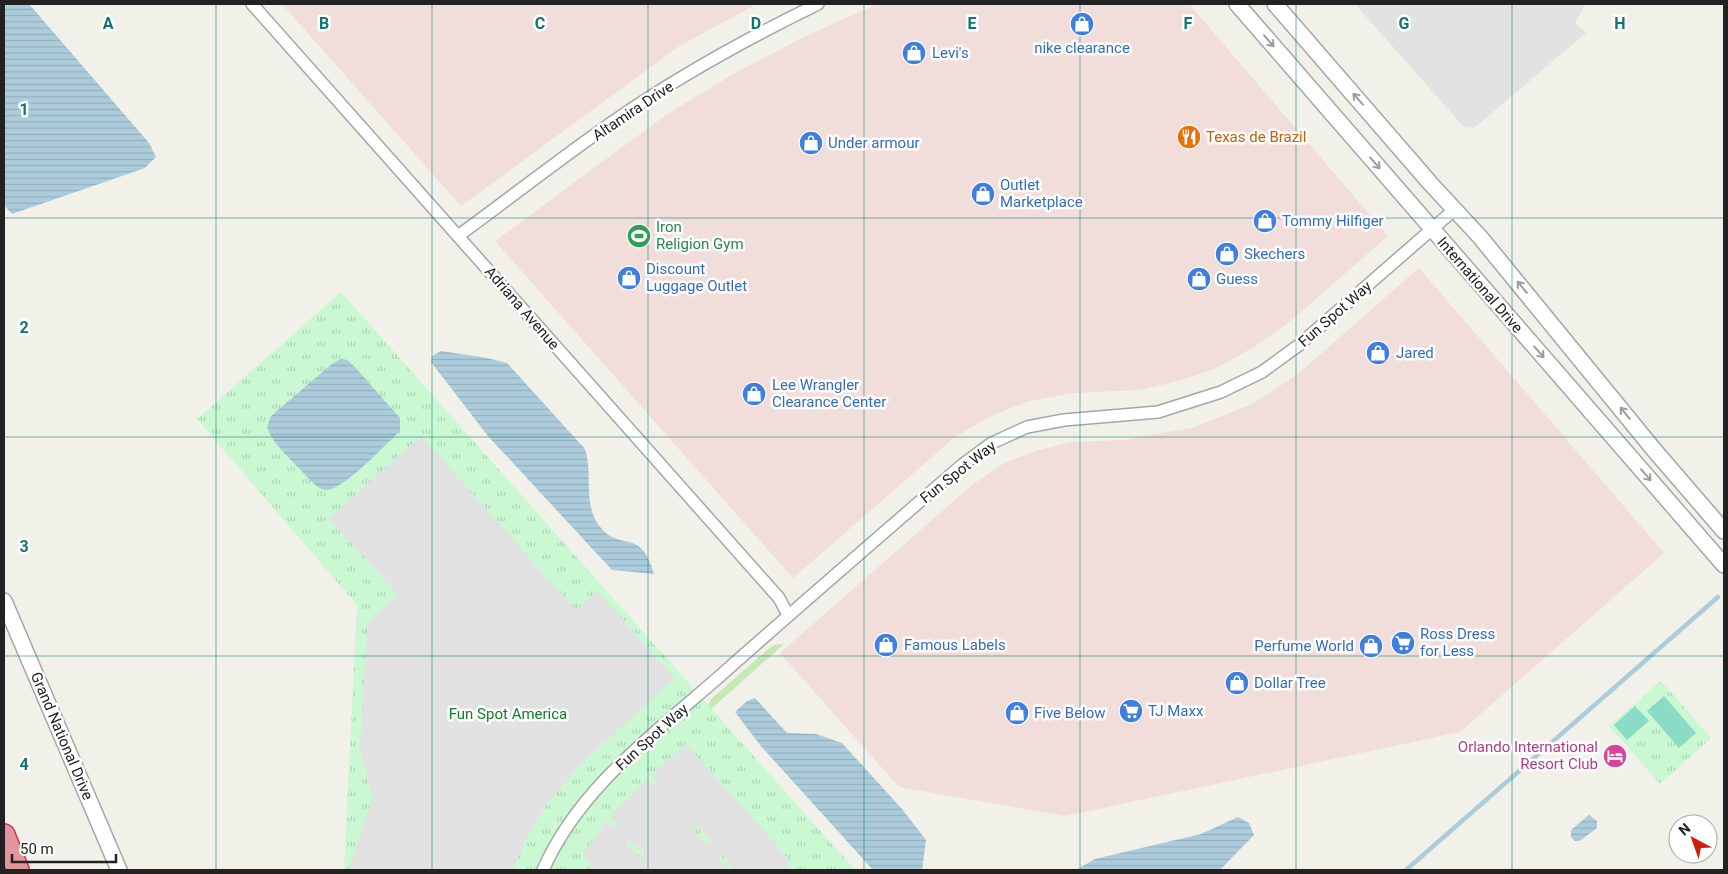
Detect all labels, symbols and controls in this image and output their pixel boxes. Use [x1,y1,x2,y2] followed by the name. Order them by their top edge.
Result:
[1069,11,1095,37] shop icon: nike clearance
[103,14,114,33] text: A
[319,14,329,33] text: B
[535,14,545,33] text: C
[751,14,761,33] text: D
[968,14,977,33] text: E
[1184,14,1193,33] text: F
[1399,14,1410,33] text: G
[1614,14,1626,33] text: H
[1263,34,1275,47] one-way arrow
[1034,39,1130,57] place label: nike clearance
[901,40,927,66] shop icon: Levi's
[932,44,969,62] place label: Levi's
[589,77,677,145] street label: Altamira Drive
[1352,93,1363,106] one-way arrow
[19,100,29,119] text: 1
[1176,124,1202,150] restaurant icon: Texas de Brazil
[1206,128,1306,146] place label: Texas de Brazil
[798,130,824,156] shop icon: Under armour
[828,134,920,152] place label: Under armour
[1370,157,1381,170] one-way arrow
[1000,176,1083,211] place label: Outlet Marketplace
[970,181,996,207] shop icon: Outlet Marketplace
[1252,208,1278,234] shop icon: Tommy Hilfiger
[1282,212,1384,230] place label: Tommy Hilfiger
[656,218,744,253] place label: Iron Religion Gym
[626,223,652,249] sports icon: Iron Religion Gym
[1433,233,1527,337] street label: International Drive
[1214,241,1240,267] shop icon: Skechers
[1244,245,1305,263] place label: Skechers
[646,260,747,295] place label: Discount Luggage Outlet
[481,263,563,353] street label: Adriana Avenue
[616,265,642,291] shop icon: Discount Luggage Outlet
[1186,266,1212,292] shop icon: Guess
[1216,270,1258,288] place label: Guess
[1295,277,1375,351] street label: Fun Spot Way
[1516,281,1528,294] one-way arrow
[19,318,29,337] text: 2
[1365,340,1391,366] shop icon: Jared
[1396,344,1434,362] place label: Jared
[1533,346,1545,359] one-way arrow
[772,376,886,411] place label: Lee Wrangler Clearance Center
[741,381,767,407] shop icon: Lee Wrangler Clearance Center
[1619,407,1630,420] one-way arrow
[917,437,999,507] street label: Fun Spot Way
[1640,468,1652,481] one-way arrow
[19,537,29,556] text: 3
[1420,625,1495,660] place label: Ross Dress for Less
[1390,630,1416,656] supermarket icon: Ross Dress for Less
[873,632,899,658] shop icon: Famous Labels
[1358,633,1384,659] shop icon: Perfume World
[904,636,1006,654] place label: Famous Labels
[1254,637,1354,655] place label: Perfume World
[27,669,97,803] street label: Grand National Drive
[1224,670,1250,696] shop icon: Dollar Tree
[1254,674,1326,692] place label: Dollar Tree
[1118,698,1144,724] supermarket icon: TJ Maxx
[612,700,692,774] street label: Fun Spot Way
[1004,700,1030,726] shop icon: Five Below
[1148,702,1204,720] place label: TJ Maxx
[1034,704,1106,722] place label: Five Below
[449,705,567,723] park label: Fun Spot America
[1458,738,1598,773] place label: Orlando International Resort Club
[1602,743,1628,769] hotel icon: Orlando International Resort Club
[19,755,29,774] text: 4
[1668,814,1718,864] north arrow
[1675,820,1693,838] text: N
[12,832,116,864] scale bar
[20,840,54,858] text: 50 m

